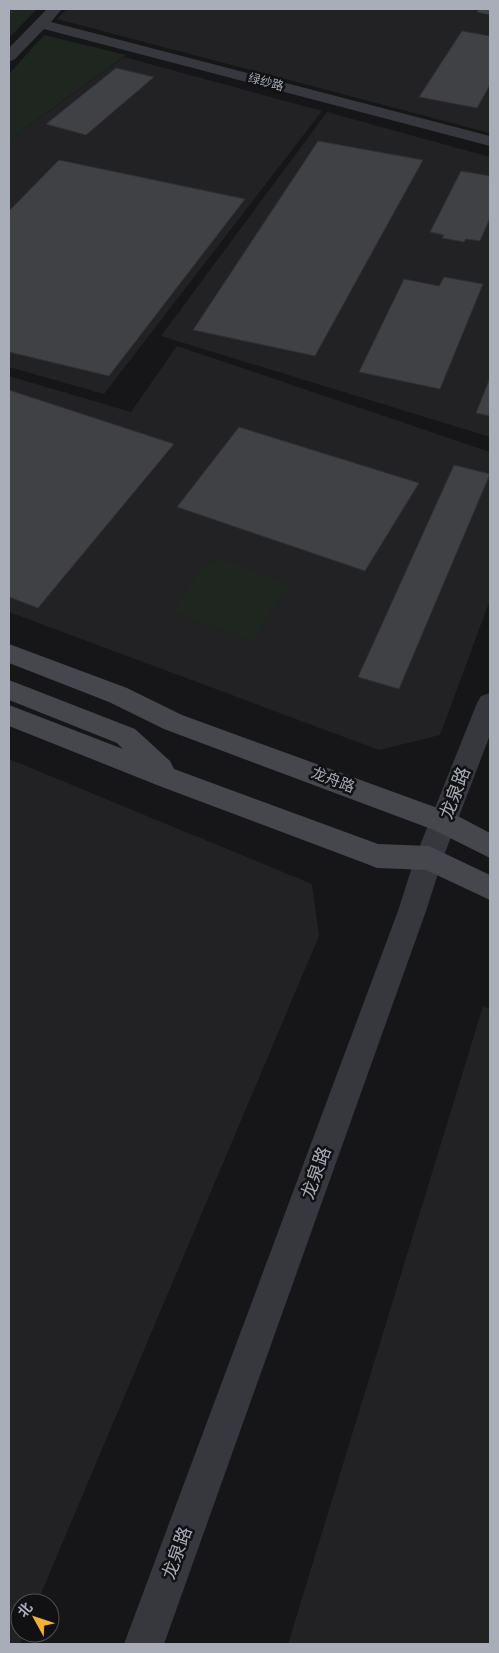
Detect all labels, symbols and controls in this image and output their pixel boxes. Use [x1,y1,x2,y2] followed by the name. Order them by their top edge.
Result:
[247,70,285,93] street label: 绿纱路
[309,763,358,796] street label: 龙舟路
[434,763,475,822] street label: 龙泉路
[295,1144,336,1202] street label: 龙泉路
[156,1524,197,1582] street label: 龙泉路
[10,1593,60,1643] north arrow
[14,1598,36,1621] text: 北

